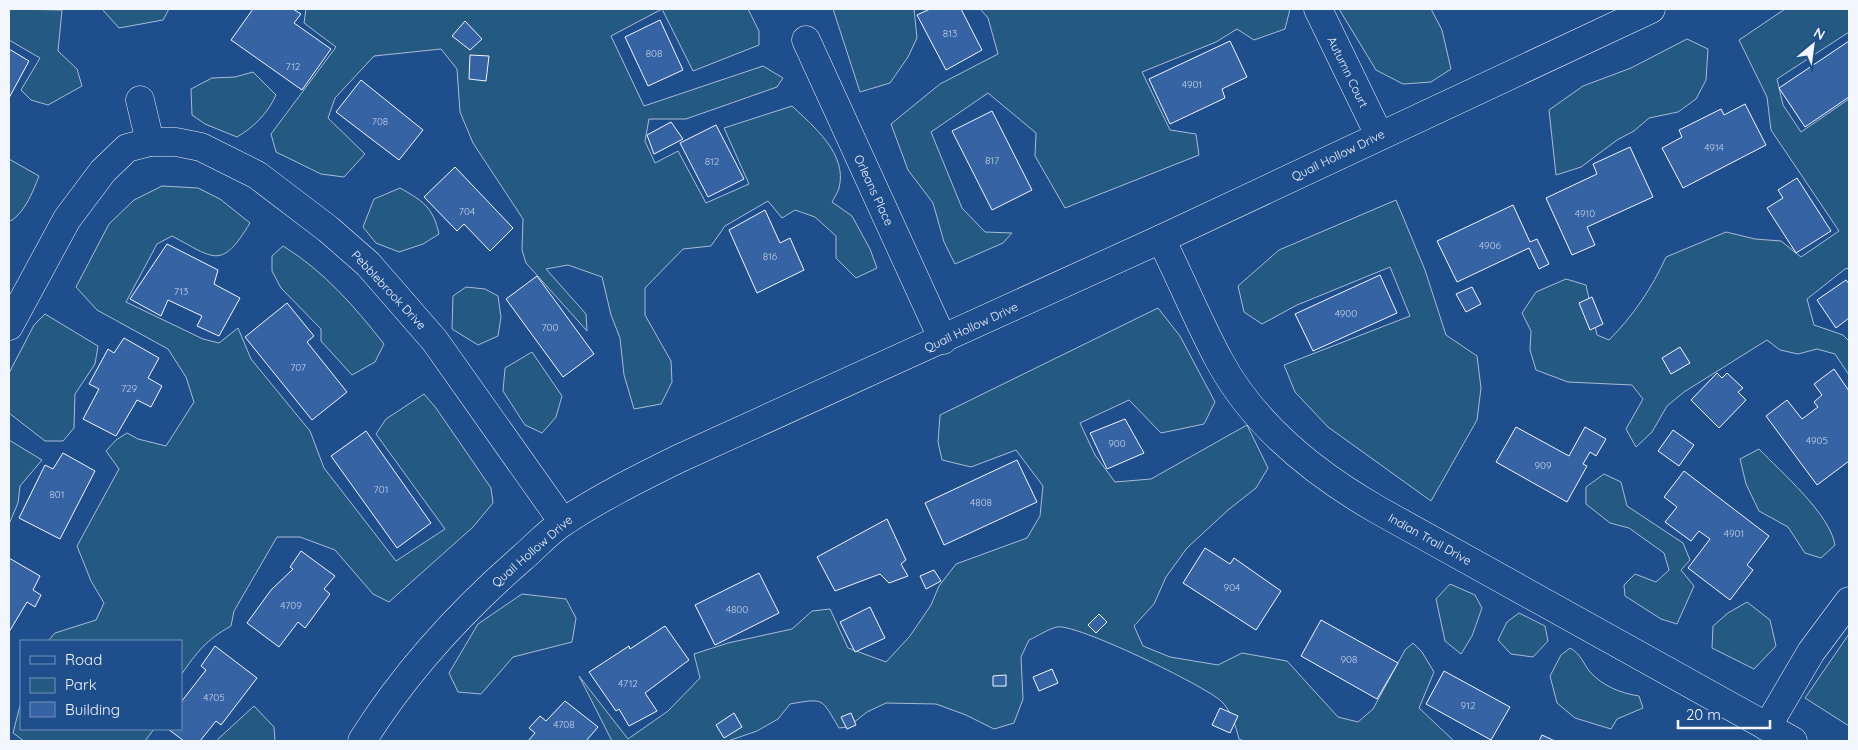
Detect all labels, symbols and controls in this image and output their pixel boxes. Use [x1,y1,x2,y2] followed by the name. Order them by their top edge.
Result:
[1788,20,1838,70] north arrow
[1810,23,1828,44] text: N
[943,27,957,40] house number: 813
[1324,34,1372,110] street label: Autumn Court
[646,47,662,60] house number: 808
[286,60,301,73] house number: 712
[1182,78,1202,91] house number: 4901
[372,115,388,128] house number: 708
[1289,126,1387,184] street label: Quail Hollow Drive
[1704,141,1724,154] house number: 4914
[851,152,897,228] street label: Orleans Place
[985,154,999,167] house number: 817
[705,155,720,168] house number: 812
[459,205,475,218] house number: 704
[1575,207,1595,220] house number: 4910
[1479,239,1502,252] house number: 4906
[349,247,430,333] street label: Pebblebrook Drive
[763,250,778,263] house number: 816
[174,285,188,298] house number: 713
[922,299,1020,355] street label: Quail Hollow Drive
[1335,307,1357,320] house number: 4900
[541,321,559,334] house number: 700
[290,361,306,374] house number: 707
[121,382,138,395] house number: 729
[1806,434,1828,447] house number: 4905
[1108,437,1126,450] house number: 900
[1534,459,1552,472] house number: 909
[374,483,388,496] house number: 701
[49,488,65,501] house number: 801
[970,496,992,509] house number: 4808
[1386,510,1475,568] street label: Indian Trail Drive
[489,512,575,590] street label: Quail Hollow Drive
[1724,527,1744,540] house number: 4901
[1224,581,1240,594] house number: 904
[280,599,302,612] house number: 4709
[726,603,748,616] house number: 4800
[20,640,182,730] legend
[65,650,102,669] text: Road
[1341,653,1357,666] house number: 908
[65,675,97,694] text: Park
[618,677,638,690] house number: 4712
[203,691,225,704] house number: 4705
[1678,698,1770,730] scale bar
[1461,699,1476,712] house number: 912
[65,700,120,719] text: Building
[1686,705,1721,724] text: 20 m
[553,718,575,731] house number: 4708

